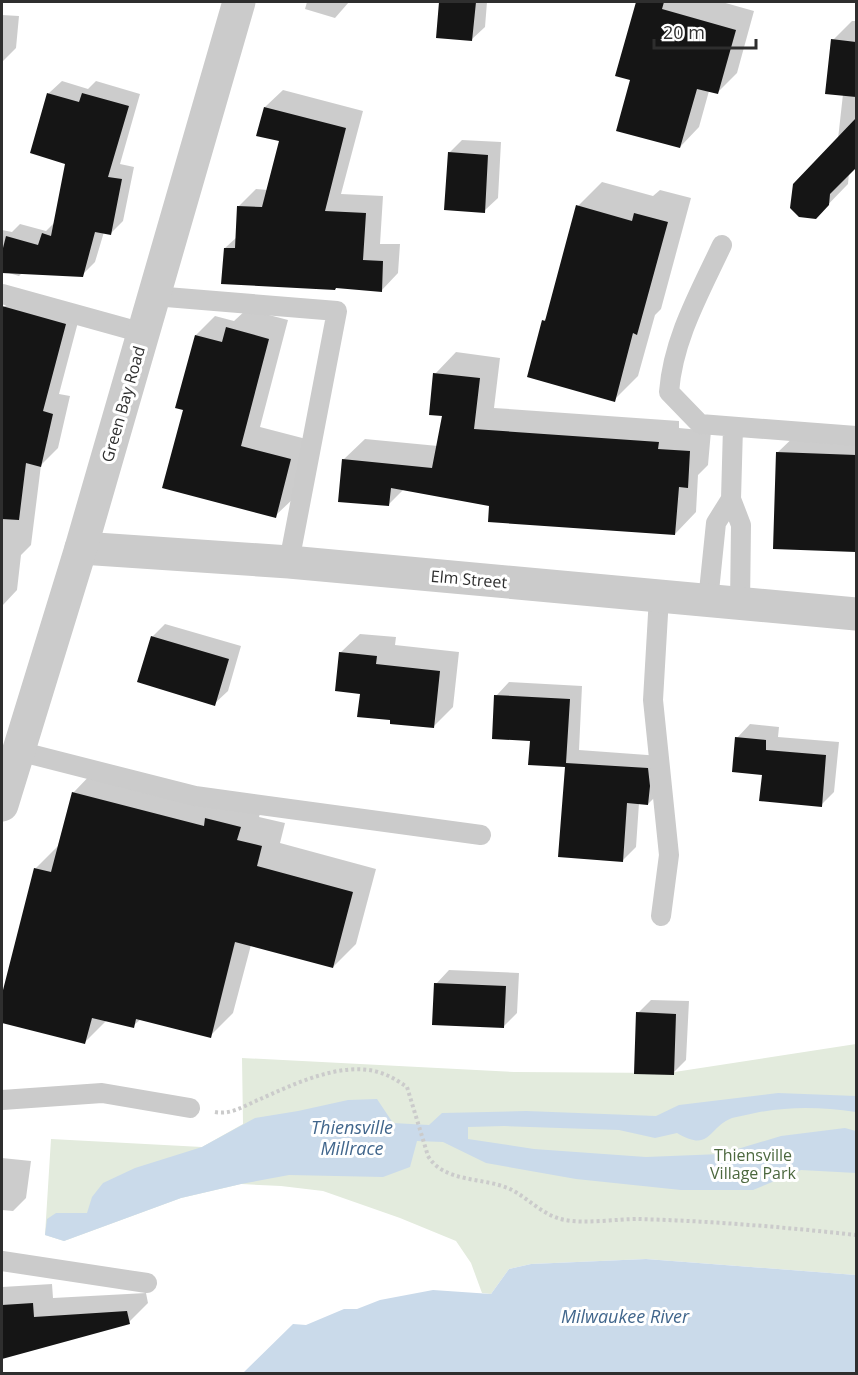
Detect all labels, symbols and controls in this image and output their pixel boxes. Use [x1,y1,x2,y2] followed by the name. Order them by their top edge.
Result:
[654,12,756,50] scale bar
[663,20,705,44] text: 20 m
[96,343,150,465] street label: Green Bay Road
[430,565,508,593] street label: Elm Street
[311,1115,393,1160] water label: Thiensville Millrace
[710,1144,797,1184] park label: Thiensville Village Park
[561,1304,690,1328] water label: Milwaukee River

